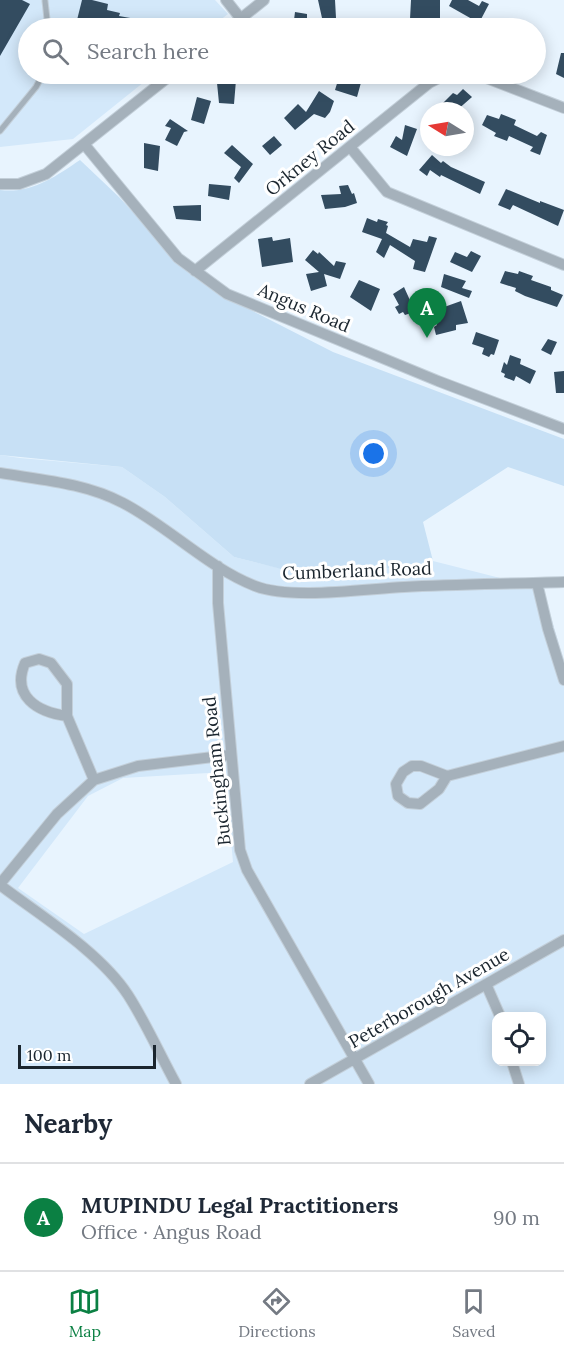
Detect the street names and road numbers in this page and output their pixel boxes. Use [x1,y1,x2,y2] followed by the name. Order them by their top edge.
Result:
[260,114,359,201] street label: Orkney Road
[254,277,354,337] street label: Angus Road
[282,556,432,585] street label: Cumberland Road
[197,695,236,847] street label: Buckingham Road
[344,942,513,1053] street label: Peterborough Avenue

